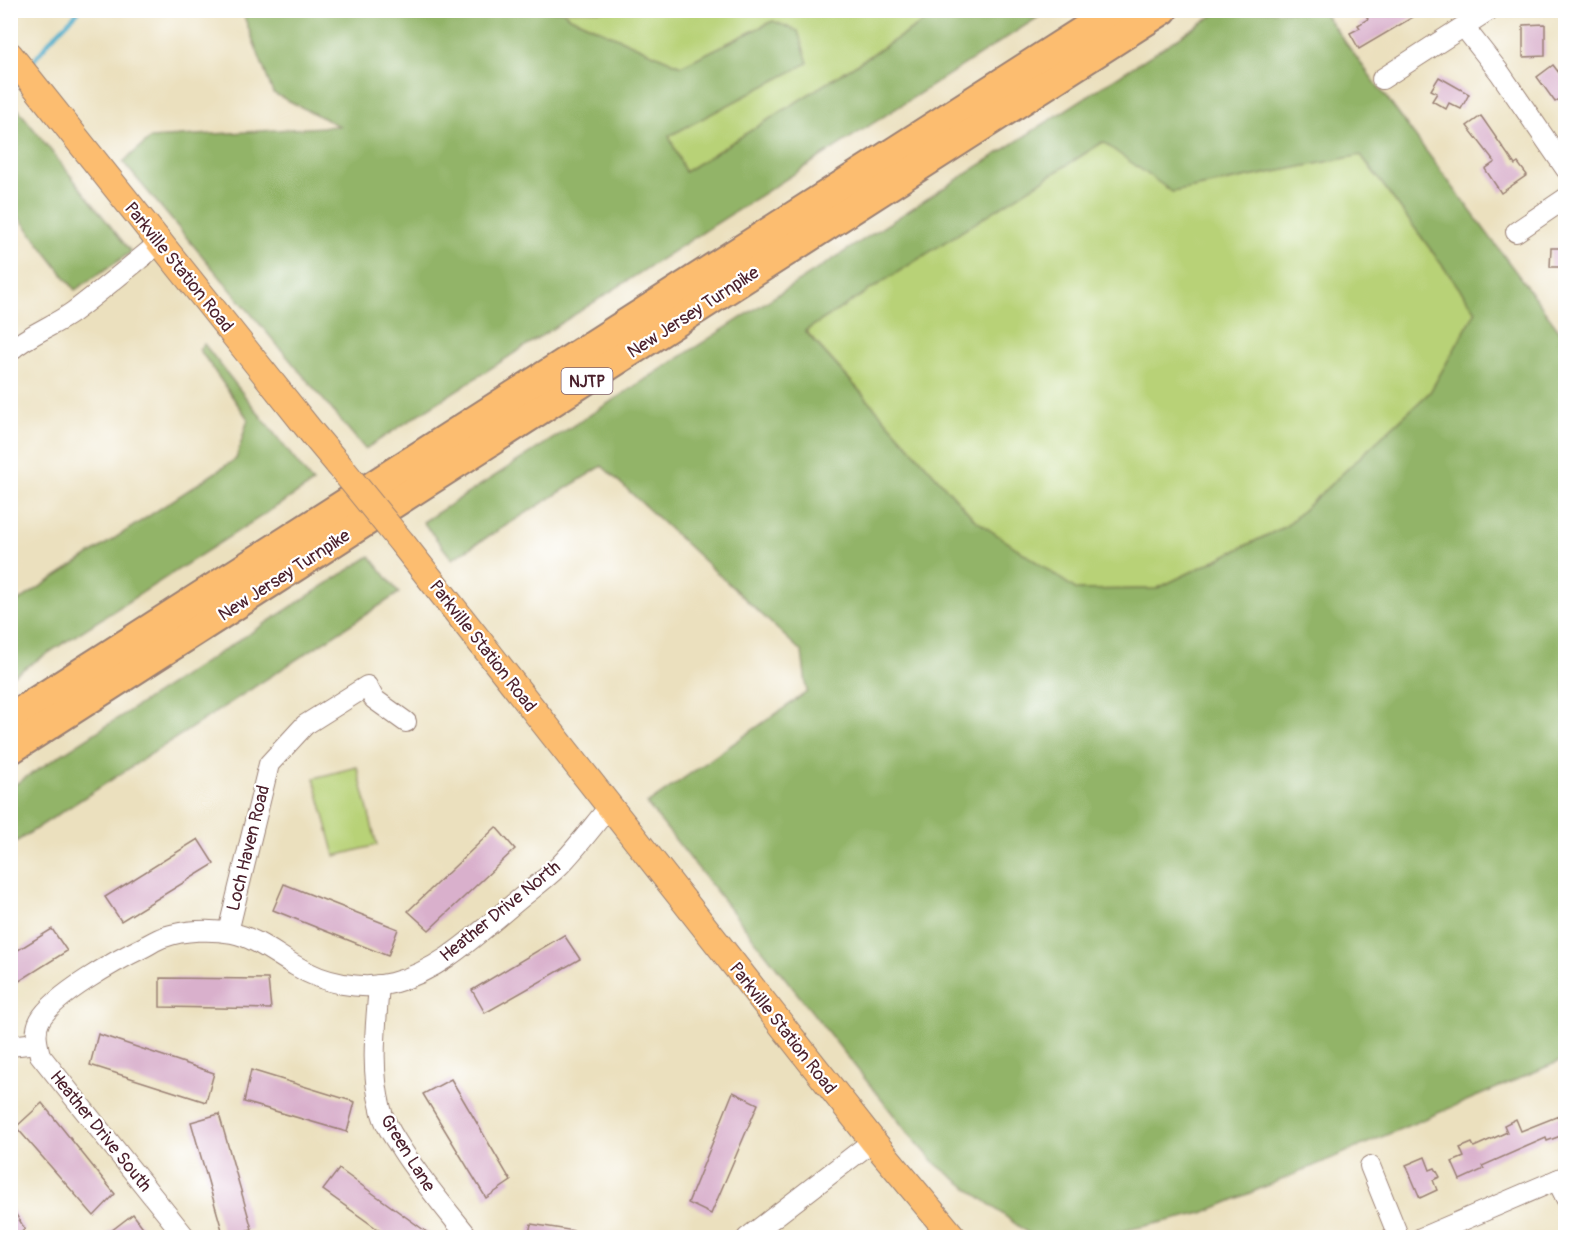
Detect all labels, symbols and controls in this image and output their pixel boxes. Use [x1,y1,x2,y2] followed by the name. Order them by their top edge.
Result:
[119,197,238,337] street label: Parkville Station Road
[623,261,764,364] street label: New Jersey Turnpike
[562,368,612,394] road number: NJTP
[214,524,355,627] street label: New Jersey Turnpike
[424,576,541,717] street label: Parkville Station Road
[222,783,275,914] street label: Loch Haven Road
[435,856,565,967] street label: Heather Drive North
[724,958,841,1099] street label: Parkville Station Road
[45,1066,157,1197] street label: Heather Drive South
[375,1110,440,1196] street label: Green Lane

